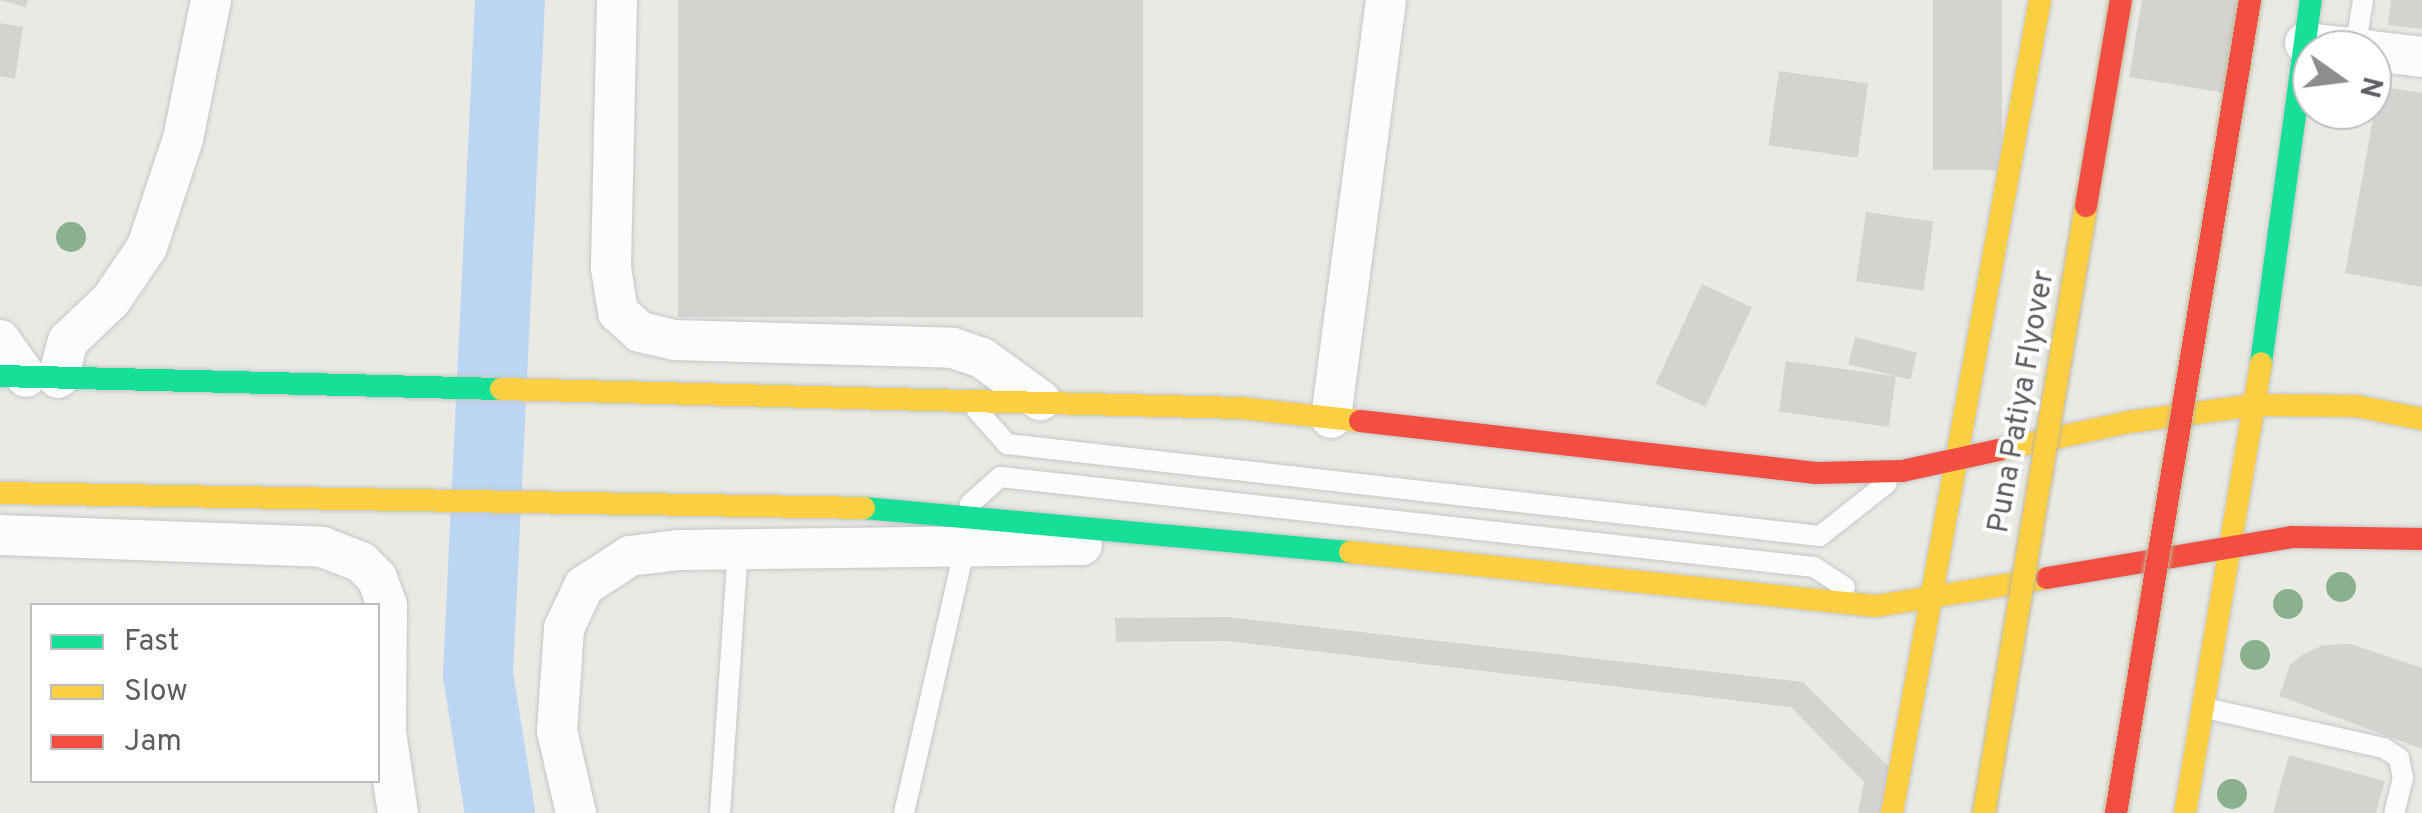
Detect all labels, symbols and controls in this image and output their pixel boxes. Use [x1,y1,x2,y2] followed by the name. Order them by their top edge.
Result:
[2292,30,2392,130] north arrow
[2349,73,2389,101] text: N
[1982,268,2064,536] street label: Puna Patiya Flyover
[30,603,380,783] legend
[124,624,179,661] text: Fast
[124,674,188,711] text: Slow
[124,724,182,761] text: Jam

